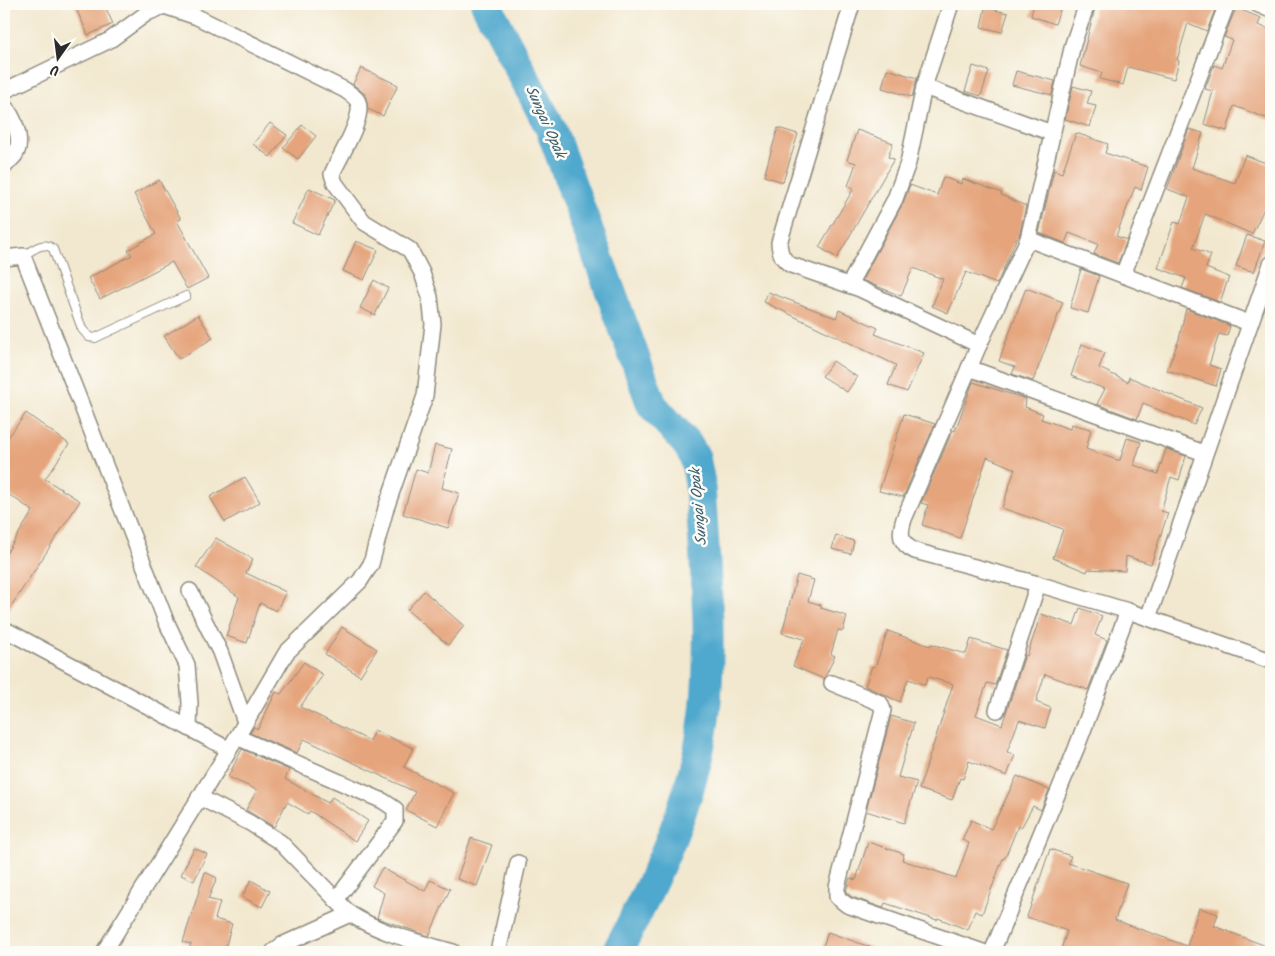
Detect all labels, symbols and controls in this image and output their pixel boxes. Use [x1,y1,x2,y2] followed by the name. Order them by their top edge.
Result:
[32,32,82,82] north arrow
[48,58,62,81] text: U
[518,82,572,164] water label: Sungai Opak
[684,465,714,547] water label: Sungai Opak

